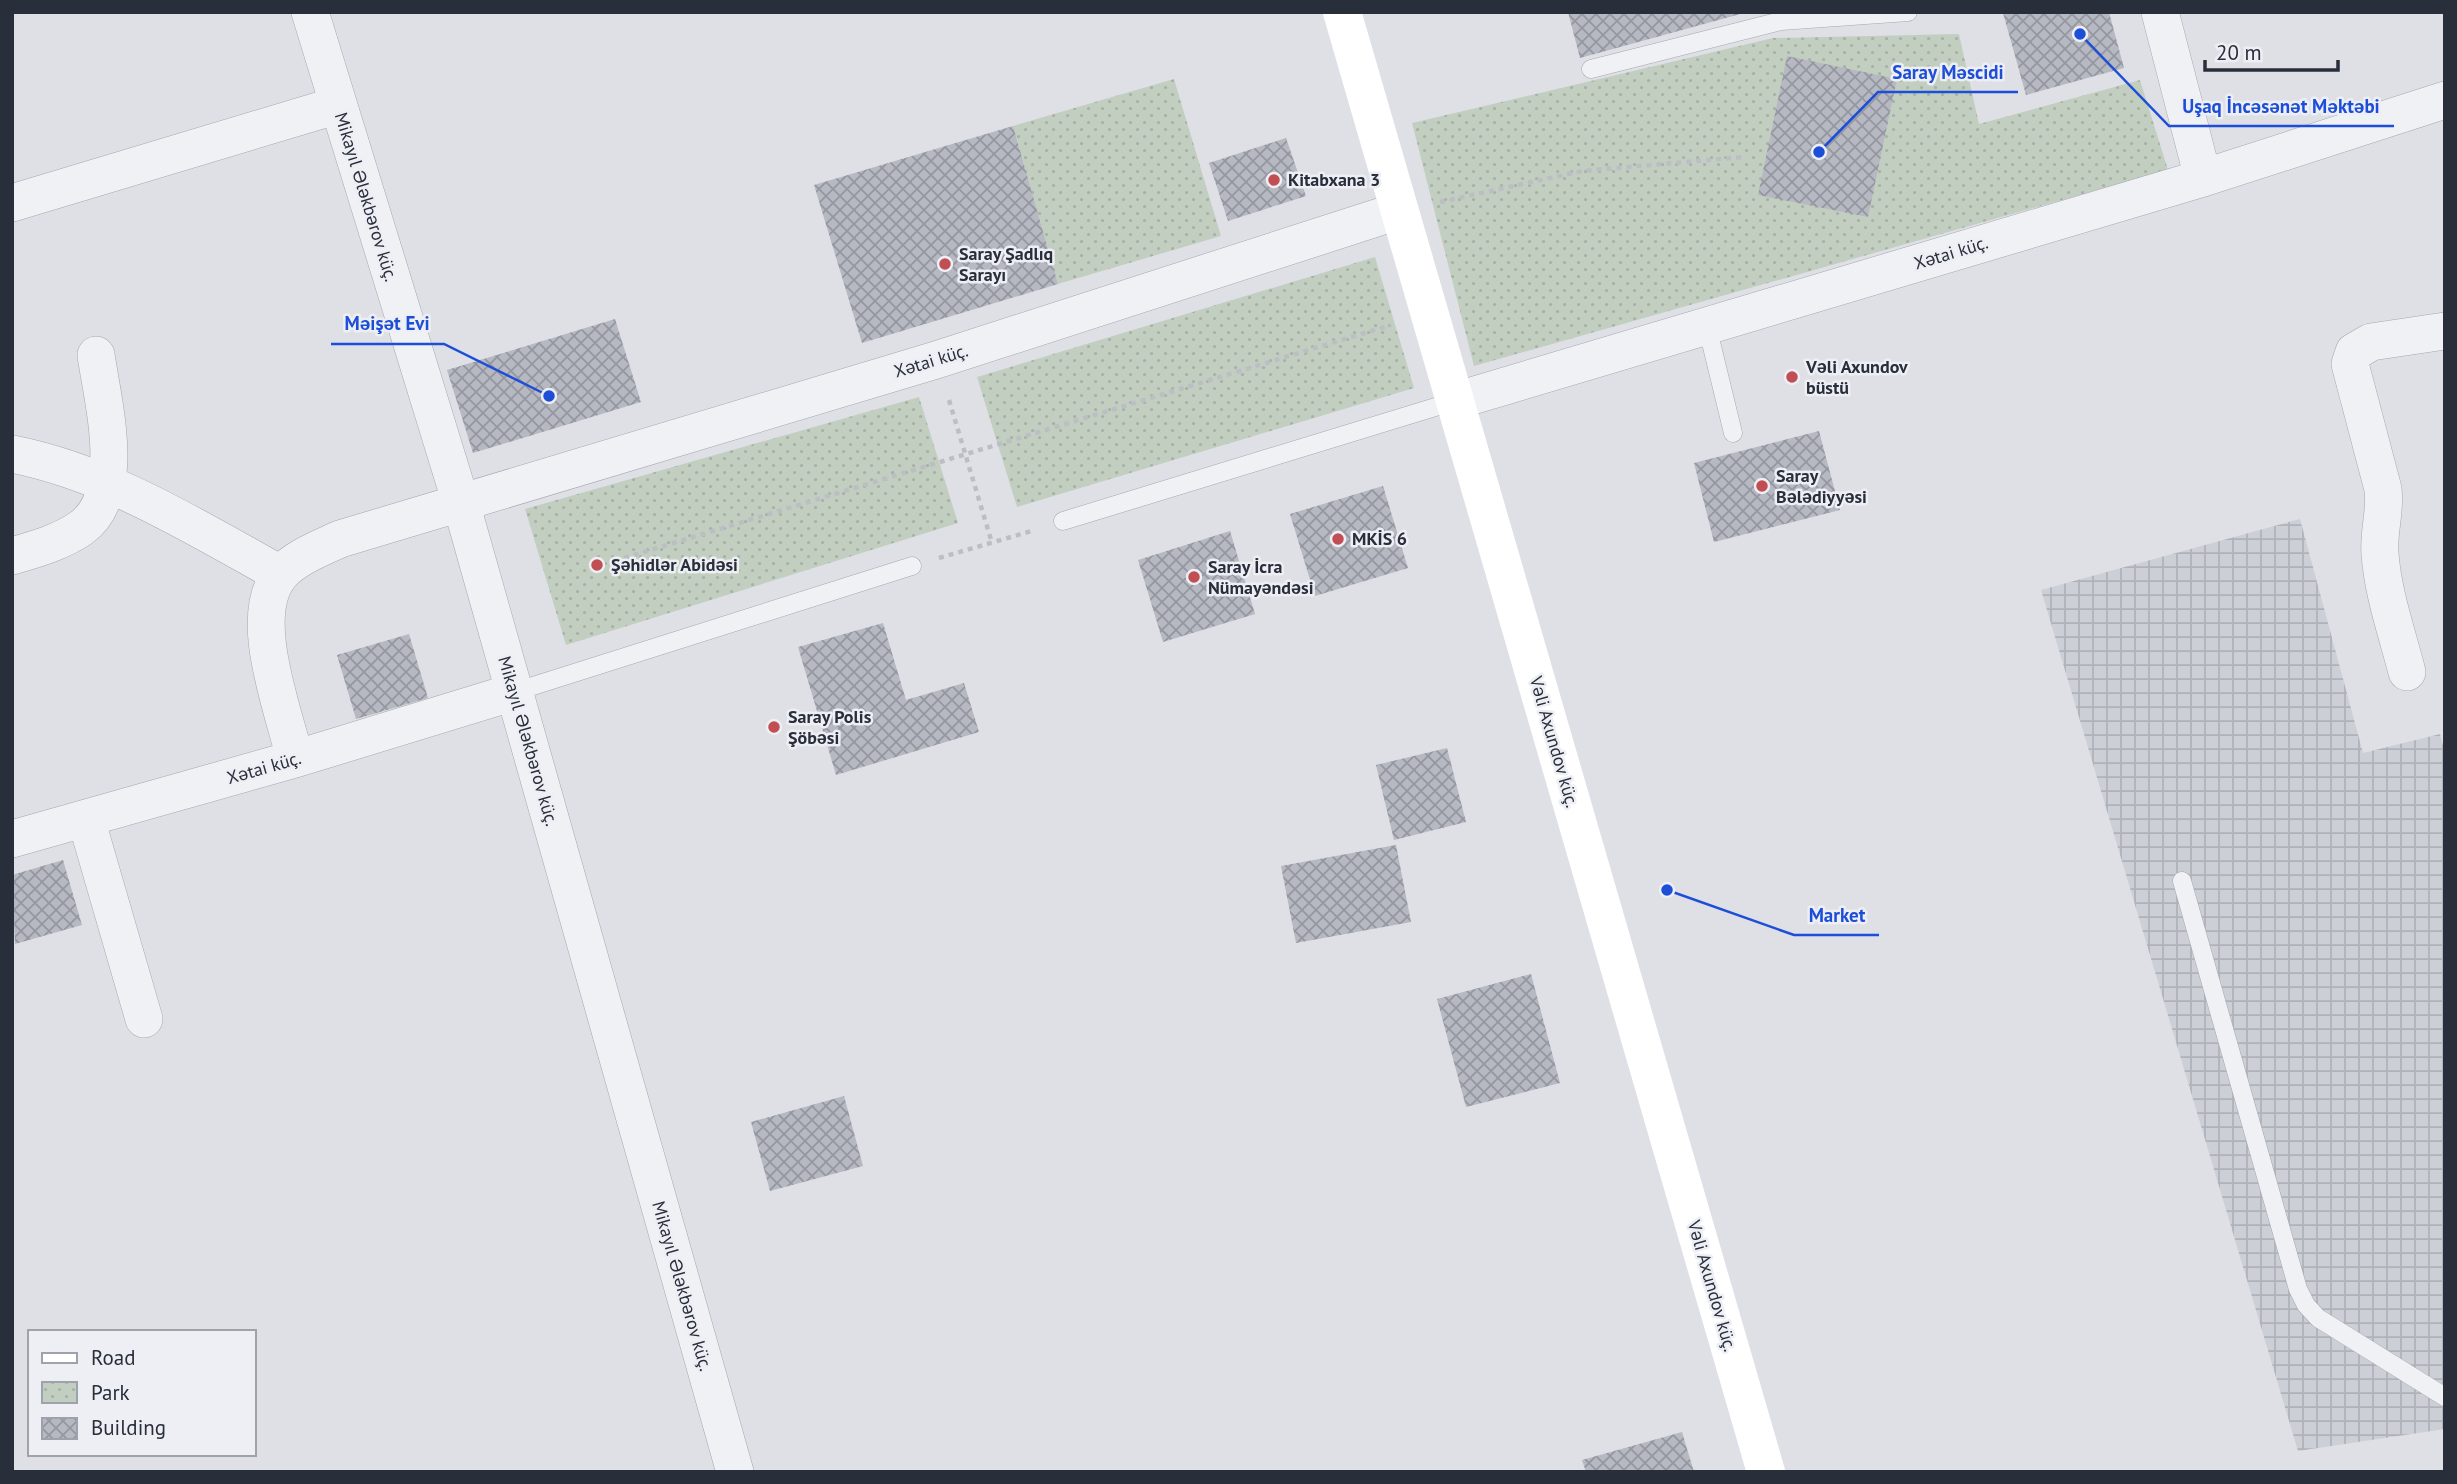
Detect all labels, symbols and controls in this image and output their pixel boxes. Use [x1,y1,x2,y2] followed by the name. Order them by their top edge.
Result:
[2205,28,2338,72] scale bar
[2216,39,2262,66] text: 20 m
[1878,52,2018,92] callout: Saray Məscidi
[1892,60,2004,84] text: Saray Məscidi
[2169,86,2394,126] callout: Uşaq İncəsənət Məktəbi
[2182,94,2380,118] text: Uşaq İncəsənət Məktəbi
[330,109,403,284] street label: Mikayıl Ələkbərov küç.
[1288,168,1380,191] place label: Kitabxana 3
[1266,172,1282,188] marker: Kitabxana 3
[1911,230,1991,275] street label: Xətai küç.
[959,242,1053,286] place label: Saray Şadlıq Sarayı
[937,256,953,272] marker: Saray Şadlıq Sarayı
[331,304,444,344] callout: Məişət Evi
[345,311,430,335] text: Məişət Evi
[891,338,971,383] street label: Xətai küç.
[1805,355,1908,399] place label: Vəli Axundov büstü
[1784,369,1800,385] marker: Vəli Axundov büstü
[1776,464,1867,508] place label: Saray Bələdiyyəsi
[1754,478,1770,494] marker: Saray Bələdiyyəsi
[1352,527,1407,550] place label: MKİS 6
[1330,531,1346,547] marker: MKİS 6
[611,553,738,576] place label: Şəhidlər Abidəsi
[1208,555,1314,599] place label: Saray İcra Nümayəndəsi
[589,557,605,573] marker: Şəhidlər Abidəsi
[1186,569,1202,585] marker: Saray İcra Nümayəndəsi
[493,653,564,828] street label: Mikayıl Ələkbərov küç.
[1524,673,1584,810] street label: Vəli Axundov küç.
[788,705,872,749] place label: Saray Polis Şöbəsi
[766,719,782,735] marker: Saray Polis Şöbəsi
[224,746,304,789] street label: Xətai küç.
[1794,895,1879,935] callout: Market
[1809,903,1866,927] text: Market
[647,1198,718,1373] street label: Mikayıl Ələkbərov küç.
[1682,1217,1742,1354] street label: Vəli Axundov küç.
[28,1330,256,1456] legend
[91,1344,135,1371] text: Road
[91,1379,130,1406] text: Park
[91,1414,166,1441] text: Building

